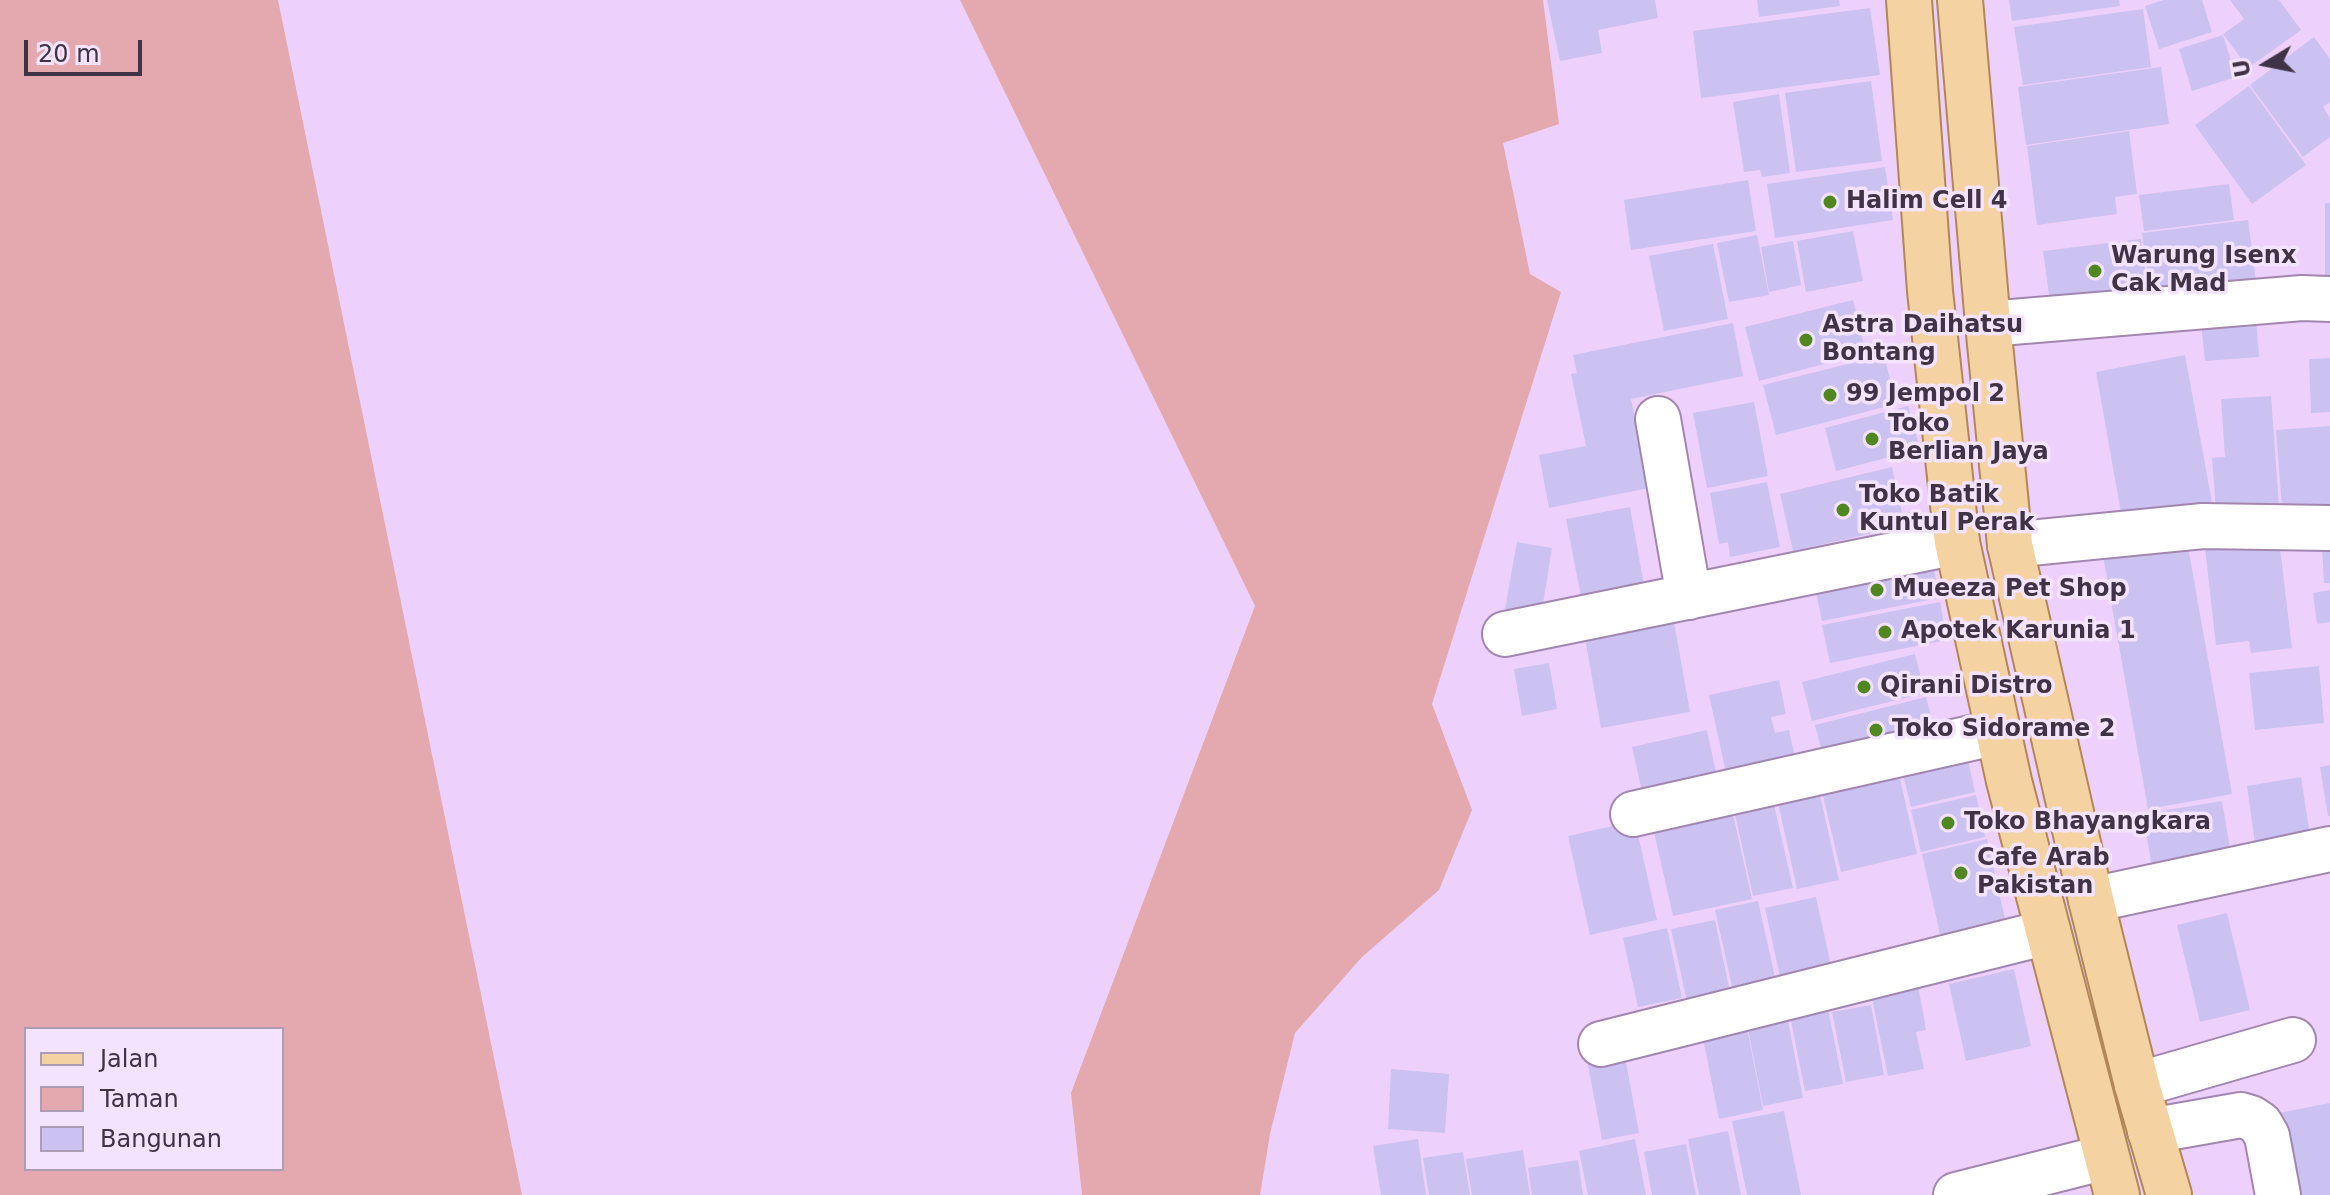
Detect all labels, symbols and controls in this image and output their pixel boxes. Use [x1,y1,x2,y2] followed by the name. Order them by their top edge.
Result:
[28,24,146,74] scale bar
[2226,24,2306,104] north arrow
[38,40,100,68] text: 20 m
[2228,57,2256,79] text: U
[1846,188,2007,216] place label: Halim Cell 4
[1821,193,1839,211] marker: Halim Cell 4
[2111,243,2296,299] place label: Warung Isenx Cak Mad
[2086,262,2104,280] marker: Warung Isenx Cak Mad
[1822,312,2023,368] place label: Astra Daihatsu Bontang
[1797,331,1815,349] marker: Astra Daihatsu Bontang
[1846,381,2005,409] place label: 99 Jempol 2
[1821,386,1839,404] marker: 99 Jempol 2
[1888,411,2049,467] place label: Toko Berlian Jaya
[1863,430,1881,448] marker: Toko Berlian Jaya
[1859,482,2034,538] place label: Toko Batik Kuntul Perak
[1834,501,1852,519] marker: Toko Batik Kuntul Perak
[1893,576,2127,604] place label: Mueeza Pet Shop
[1868,581,1886,599] marker: Mueeza Pet Shop
[1901,618,2136,646] place label: Apotek Karunia 1
[1876,623,1894,641] marker: Apotek Karunia 1
[1880,673,2053,701] place label: Qirani Distro
[1855,678,1873,696] marker: Qirani Distro
[1892,716,2115,744] place label: Toko Sidorame 2
[1867,721,1885,739] marker: Toko Sidorame 2
[1964,809,2211,837] place label: Toko Bhayangkara
[1939,814,1957,832] marker: Toko Bhayangkara
[1977,845,2110,901] place label: Cafe Arab Pakistan
[1952,864,1970,882] marker: Cafe Arab Pakistan
[24,1027,284,1171] legend
[100,1045,158,1073] text: Jalan
[100,1085,179,1113] text: Taman
[100,1125,222,1153] text: Bangunan

